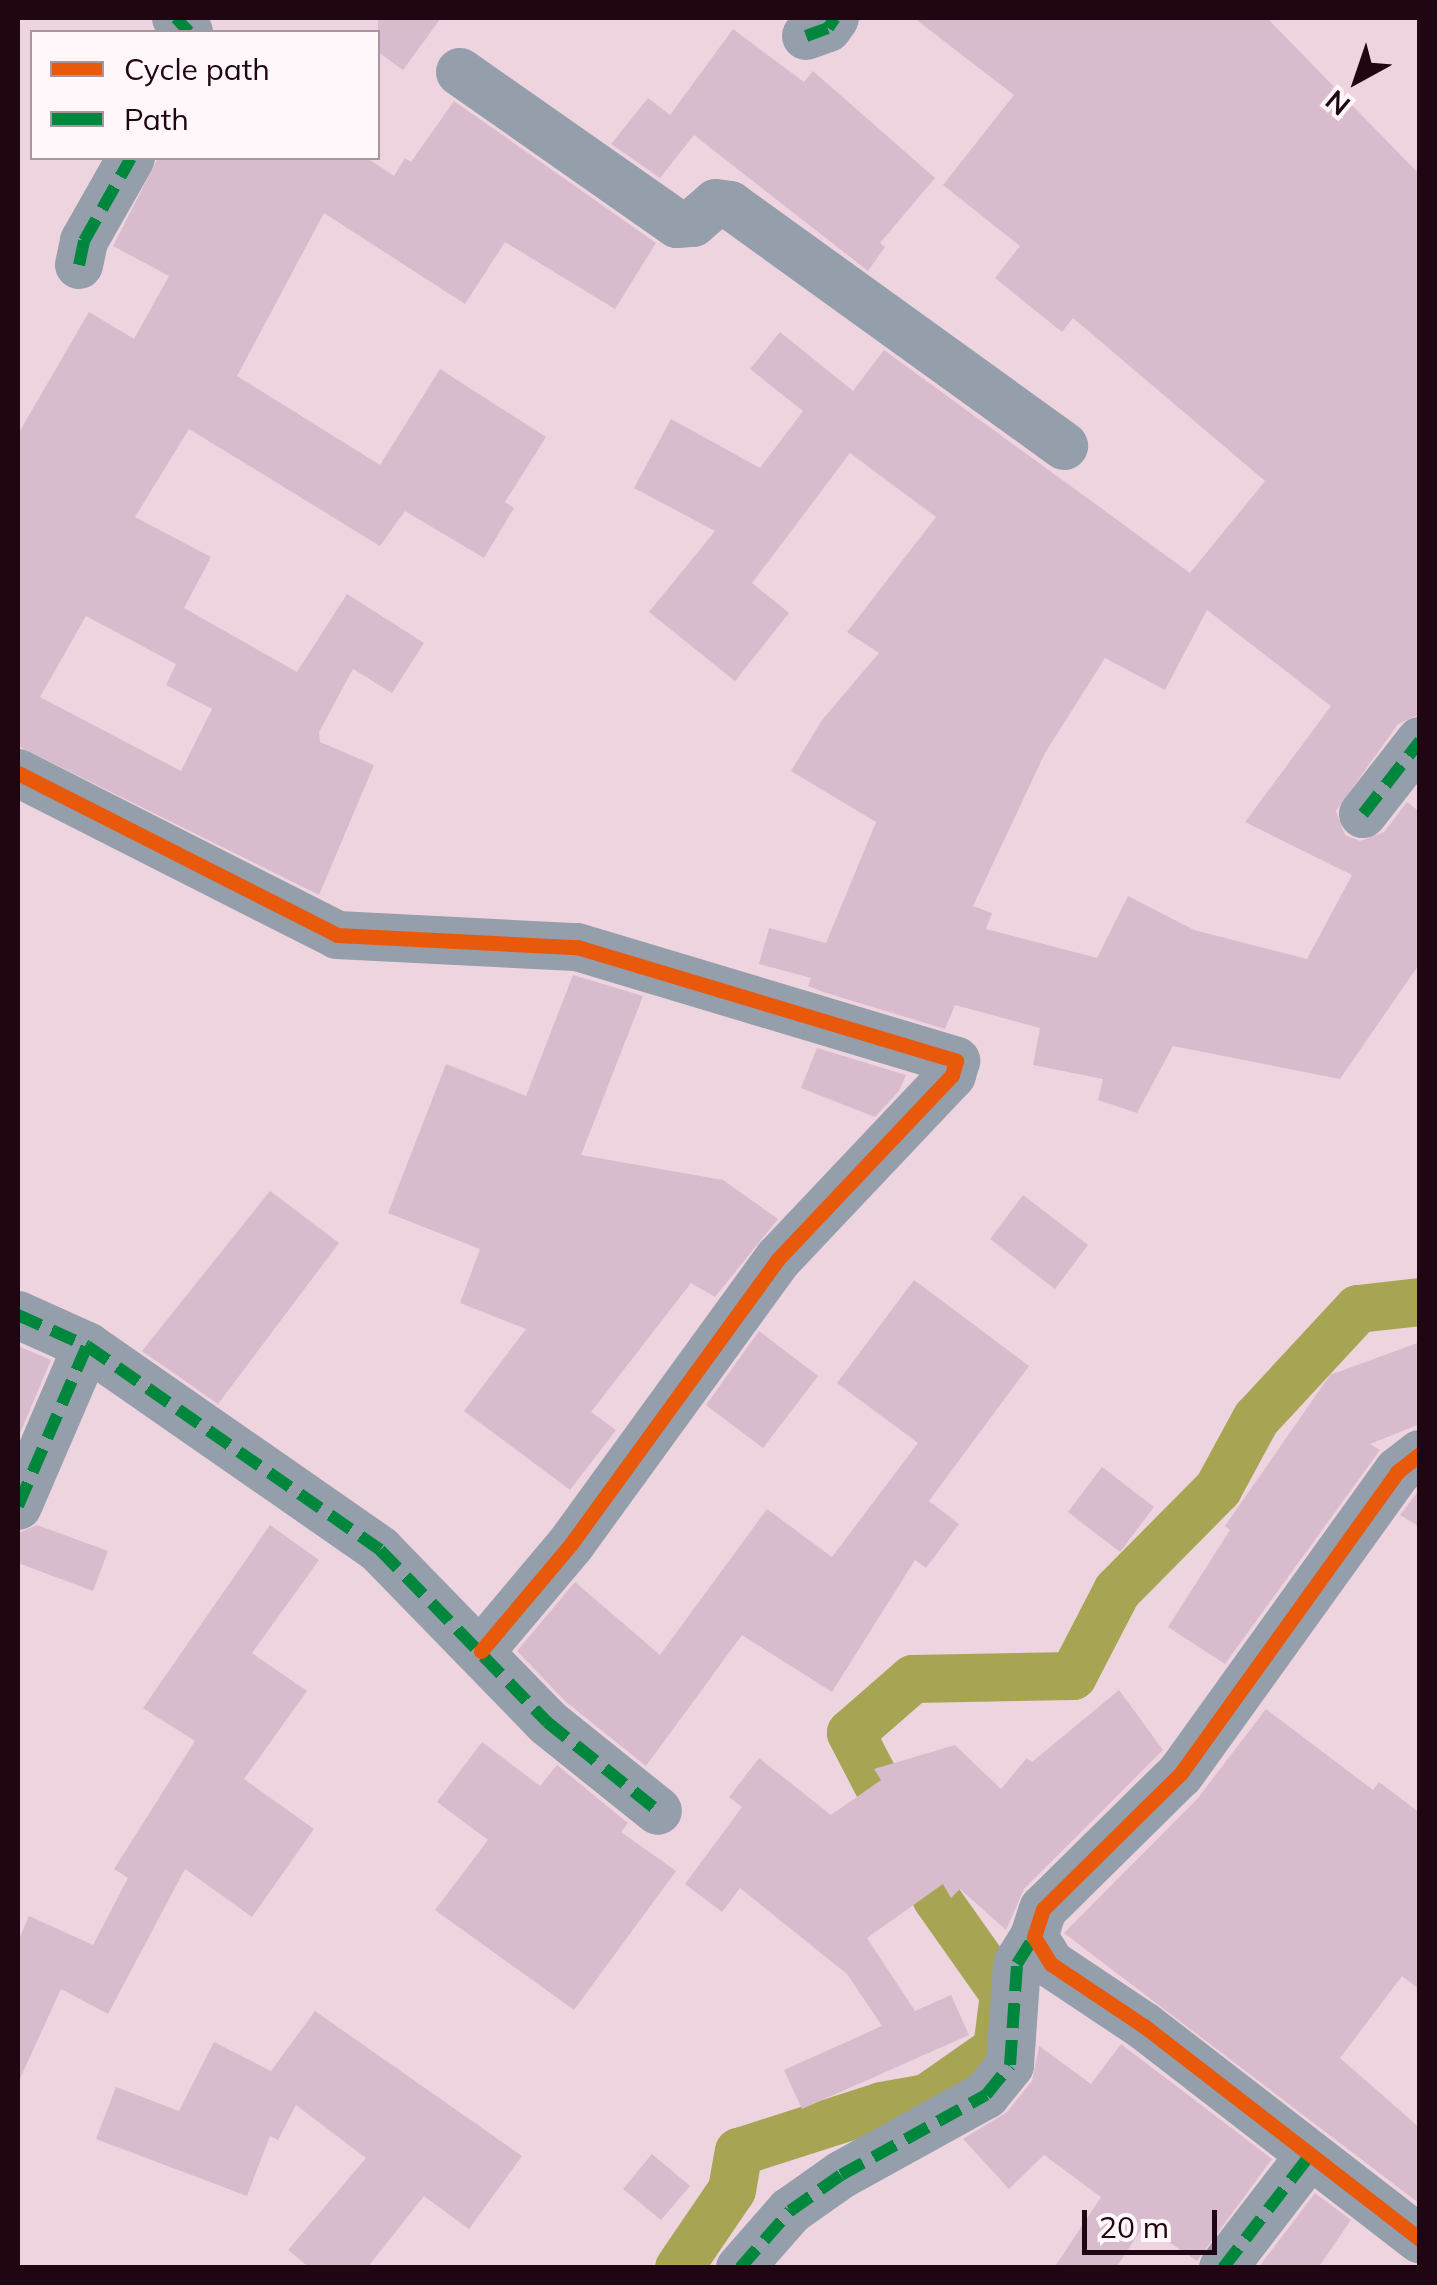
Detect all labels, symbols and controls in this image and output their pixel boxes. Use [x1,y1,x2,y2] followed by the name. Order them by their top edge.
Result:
[30,30,380,160] legend
[1307,30,1407,130] north arrow
[124,50,270,88] text: Cycle path
[1318,83,1357,124] text: N
[124,100,189,138] text: Path
[1087,2190,1222,2252] scale bar
[1099,2208,1169,2246] text: 20 m

